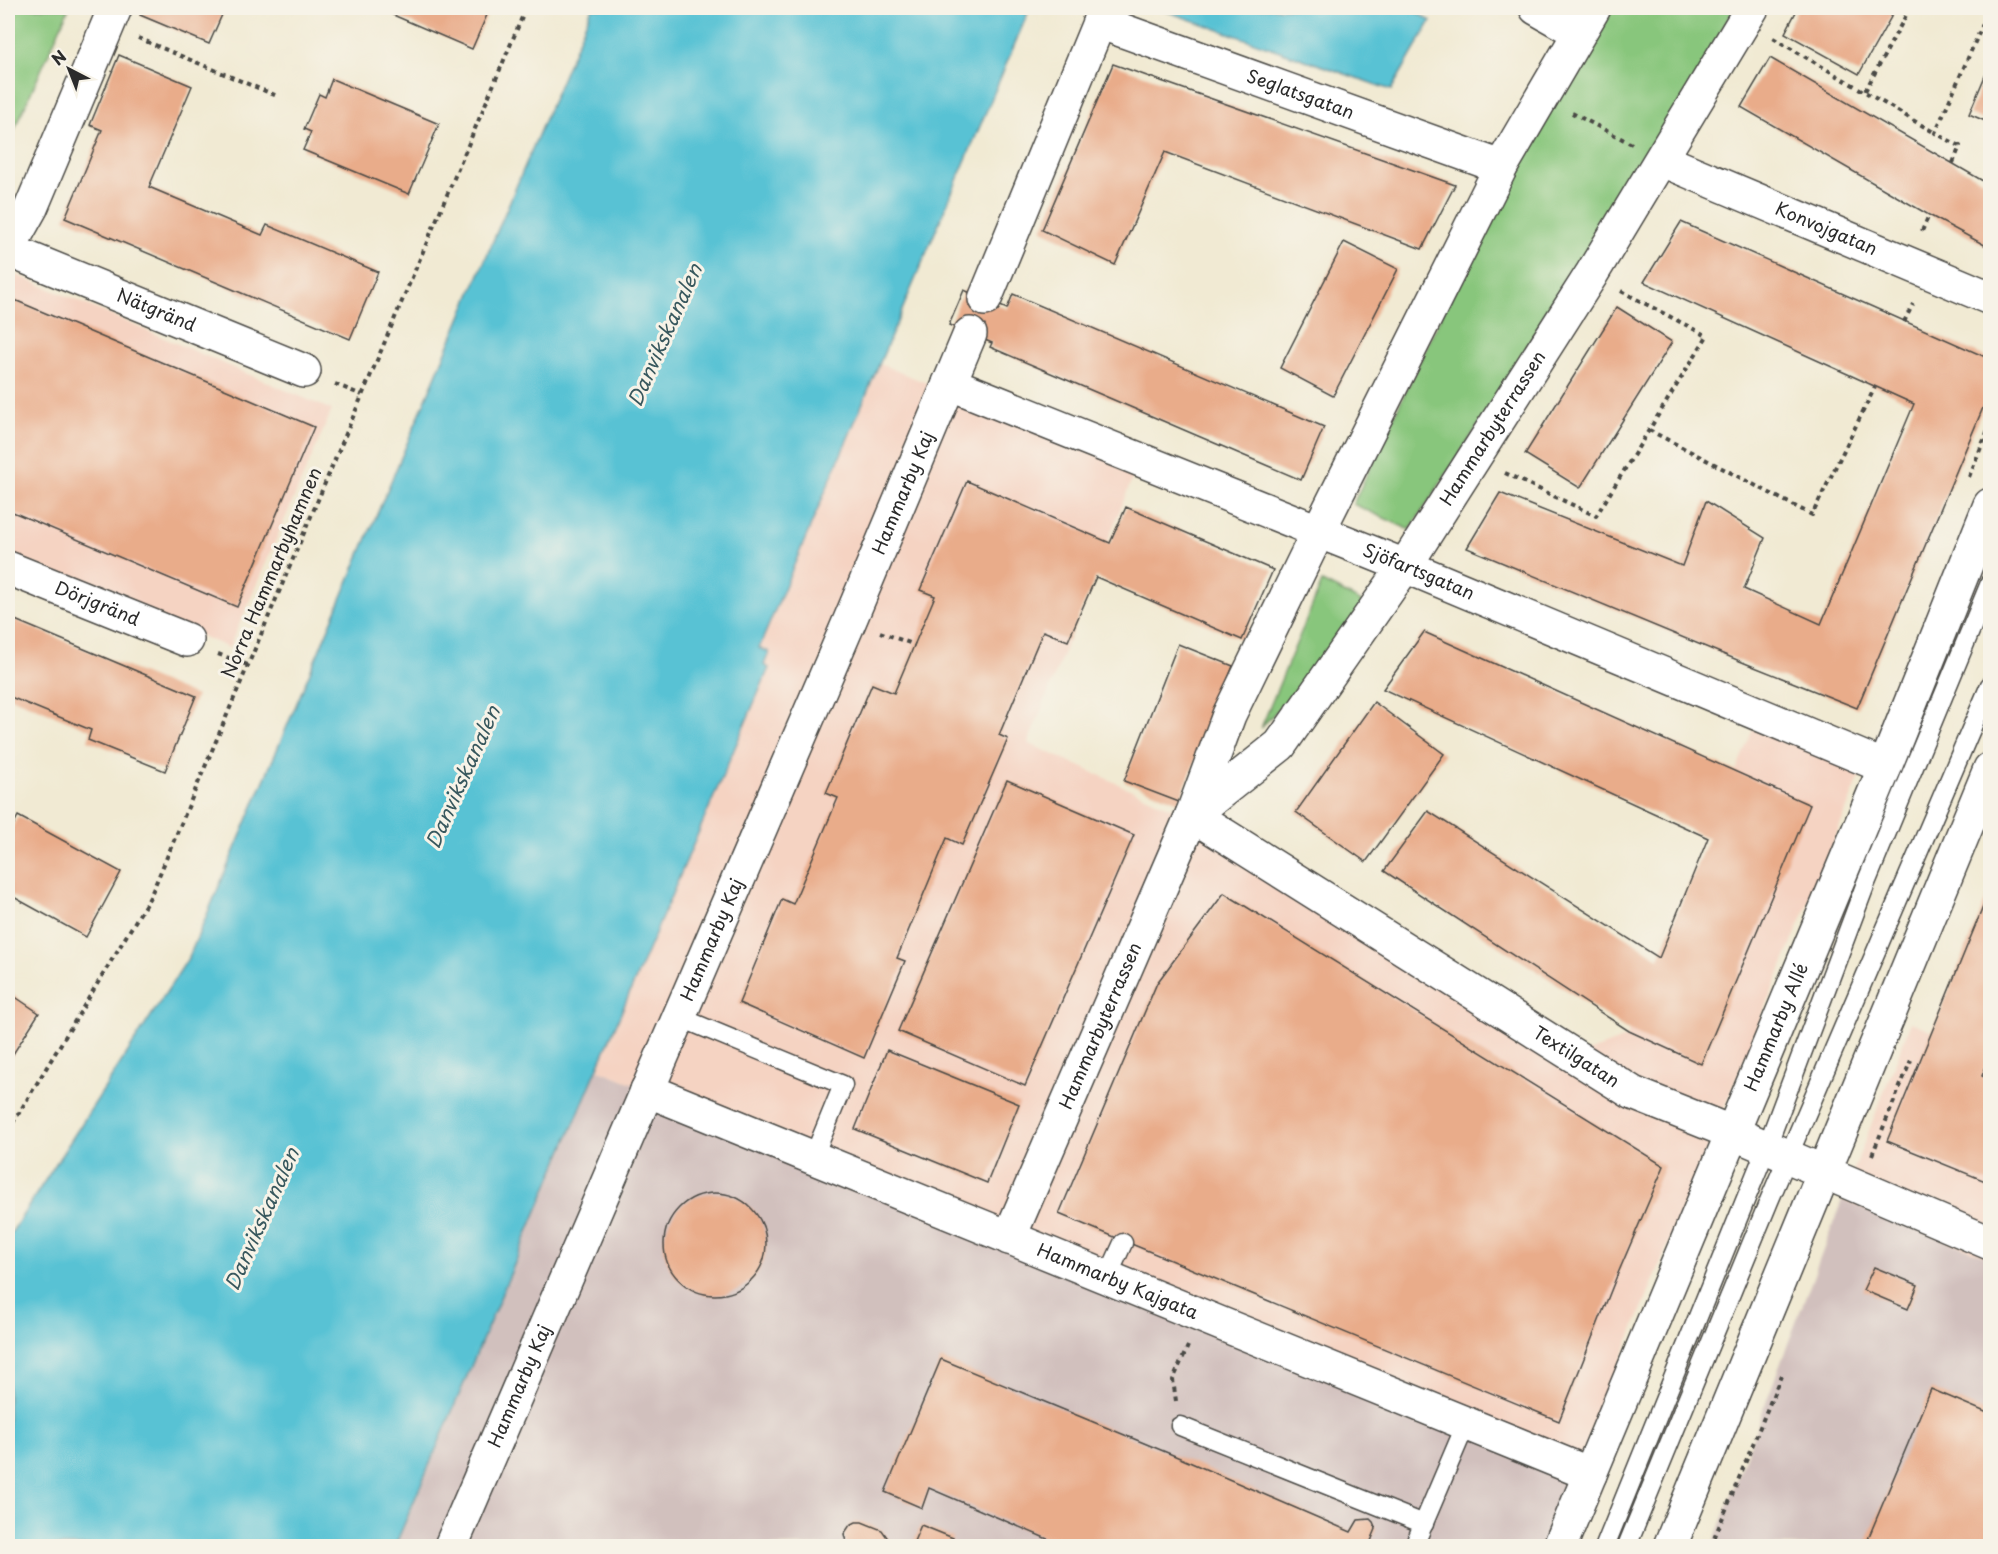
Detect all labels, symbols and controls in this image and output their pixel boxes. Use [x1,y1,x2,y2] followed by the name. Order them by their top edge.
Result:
[39,39,99,99] north arrow
[46,44,71,70] text: N
[1243,61,1358,125] street label: Seglatsgatan
[1771,194,1882,261] street label: Konvojgatan
[619,257,709,411] water label: Danvikskanalen
[113,281,201,338] street label: Nätgränd
[1432,345,1551,511] street label: Hammarbyterrassen
[864,427,940,558] street label: Hammarby Kaj
[214,463,327,682] street label: Norra Hammarbyhamnen
[1359,535,1479,606] street label: Sjöfartsgatan
[51,573,144,632] street label: Dörjgränd
[417,699,507,853] water label: Danvikskanalen
[672,874,749,1005] street label: Hammarby Kaj
[1051,938,1147,1113] street label: Hammarbyterrassen
[1736,958,1814,1095] street label: Hammarby Allé
[1528,1018,1625,1093] street label: Textilgatan
[216,1141,306,1295] water label: Danvikskanalen
[1033,1235,1203,1325] street label: Hammarby Kajgata
[480,1320,557,1451] street label: Hammarby Kaj

